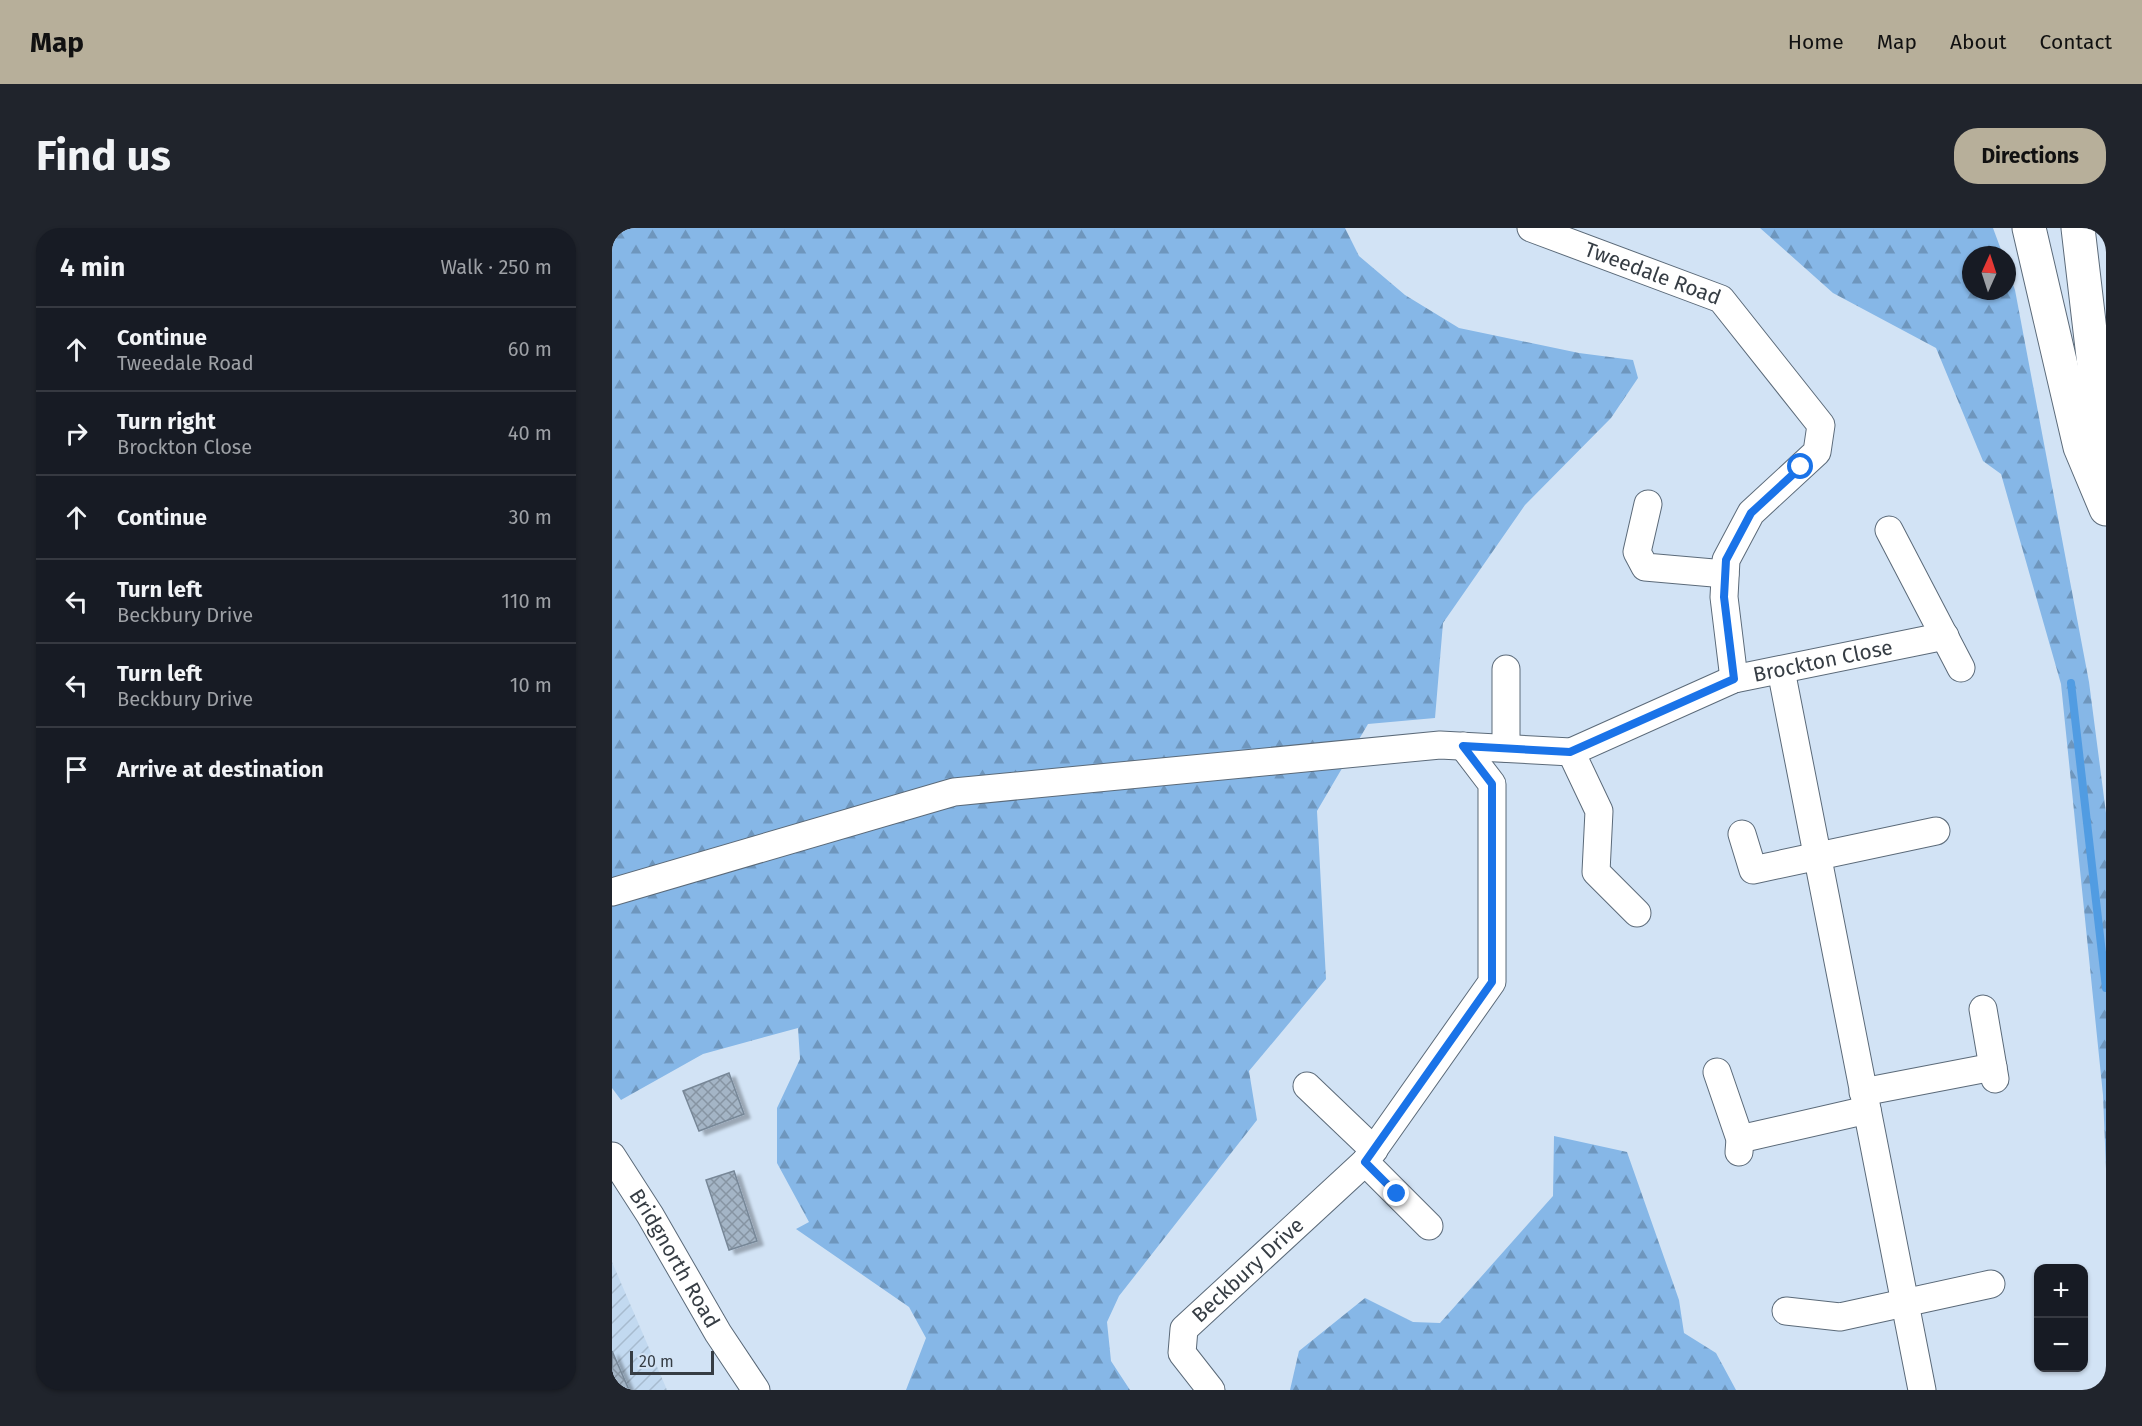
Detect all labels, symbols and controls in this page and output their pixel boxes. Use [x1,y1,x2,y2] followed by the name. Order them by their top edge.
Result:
[30,26,84,59] text: Map
[1788,29,1844,55] text: Home
[1877,29,1917,55] text: Map
[1950,29,2007,55] text: About
[2040,29,2112,55] text: Contact
[1954,128,2106,184] button: Directions
[36,131,171,181] text: Find us
[1581,236,1725,311] street label: Tweedale Road
[1962,246,2016,300] north arrow
[60,252,125,283] text: 4 min
[440,255,552,279] text: Walk · 250 m
[117,324,207,351] text: Continue
[60,333,93,366] icon: ahead
[508,337,552,361] text: 60 m
[117,351,254,375] text: Tweedale Road
[117,408,216,435] text: Turn right
[60,417,93,450] icon: right
[508,421,552,445] text: 40 m
[117,435,252,459] text: Brockton Close
[1787,453,1813,479] route start
[60,501,93,534] icon: ahead
[117,504,207,531] text: Continue
[508,505,552,529] text: 30 m
[117,576,202,603] text: Turn left
[60,585,93,618] icon: left
[501,589,552,613] text: 110 m
[117,603,253,627] text: Beckbury Drive
[1751,634,1895,688] street label: Brockton Close
[117,660,202,687] text: Turn left
[60,669,93,702] icon: left
[510,673,552,697] text: 10 m
[117,687,253,711] text: Beckbury Drive
[60,753,93,786] icon: arrive
[117,756,324,783] text: Arrive at destination
[1383,1180,1409,1206] route end
[624,1184,725,1333] street label: Bridgnorth Road
[1186,1212,1309,1328] street label: Beckbury Drive
[2034,1264,2088,1372] map controls
[2034,1264,2088,1318] button: +
[2034,1318,2088,1372] button: −
[630,1348,714,1376] scale bar
[639,1352,674,1371] text: 20 m

